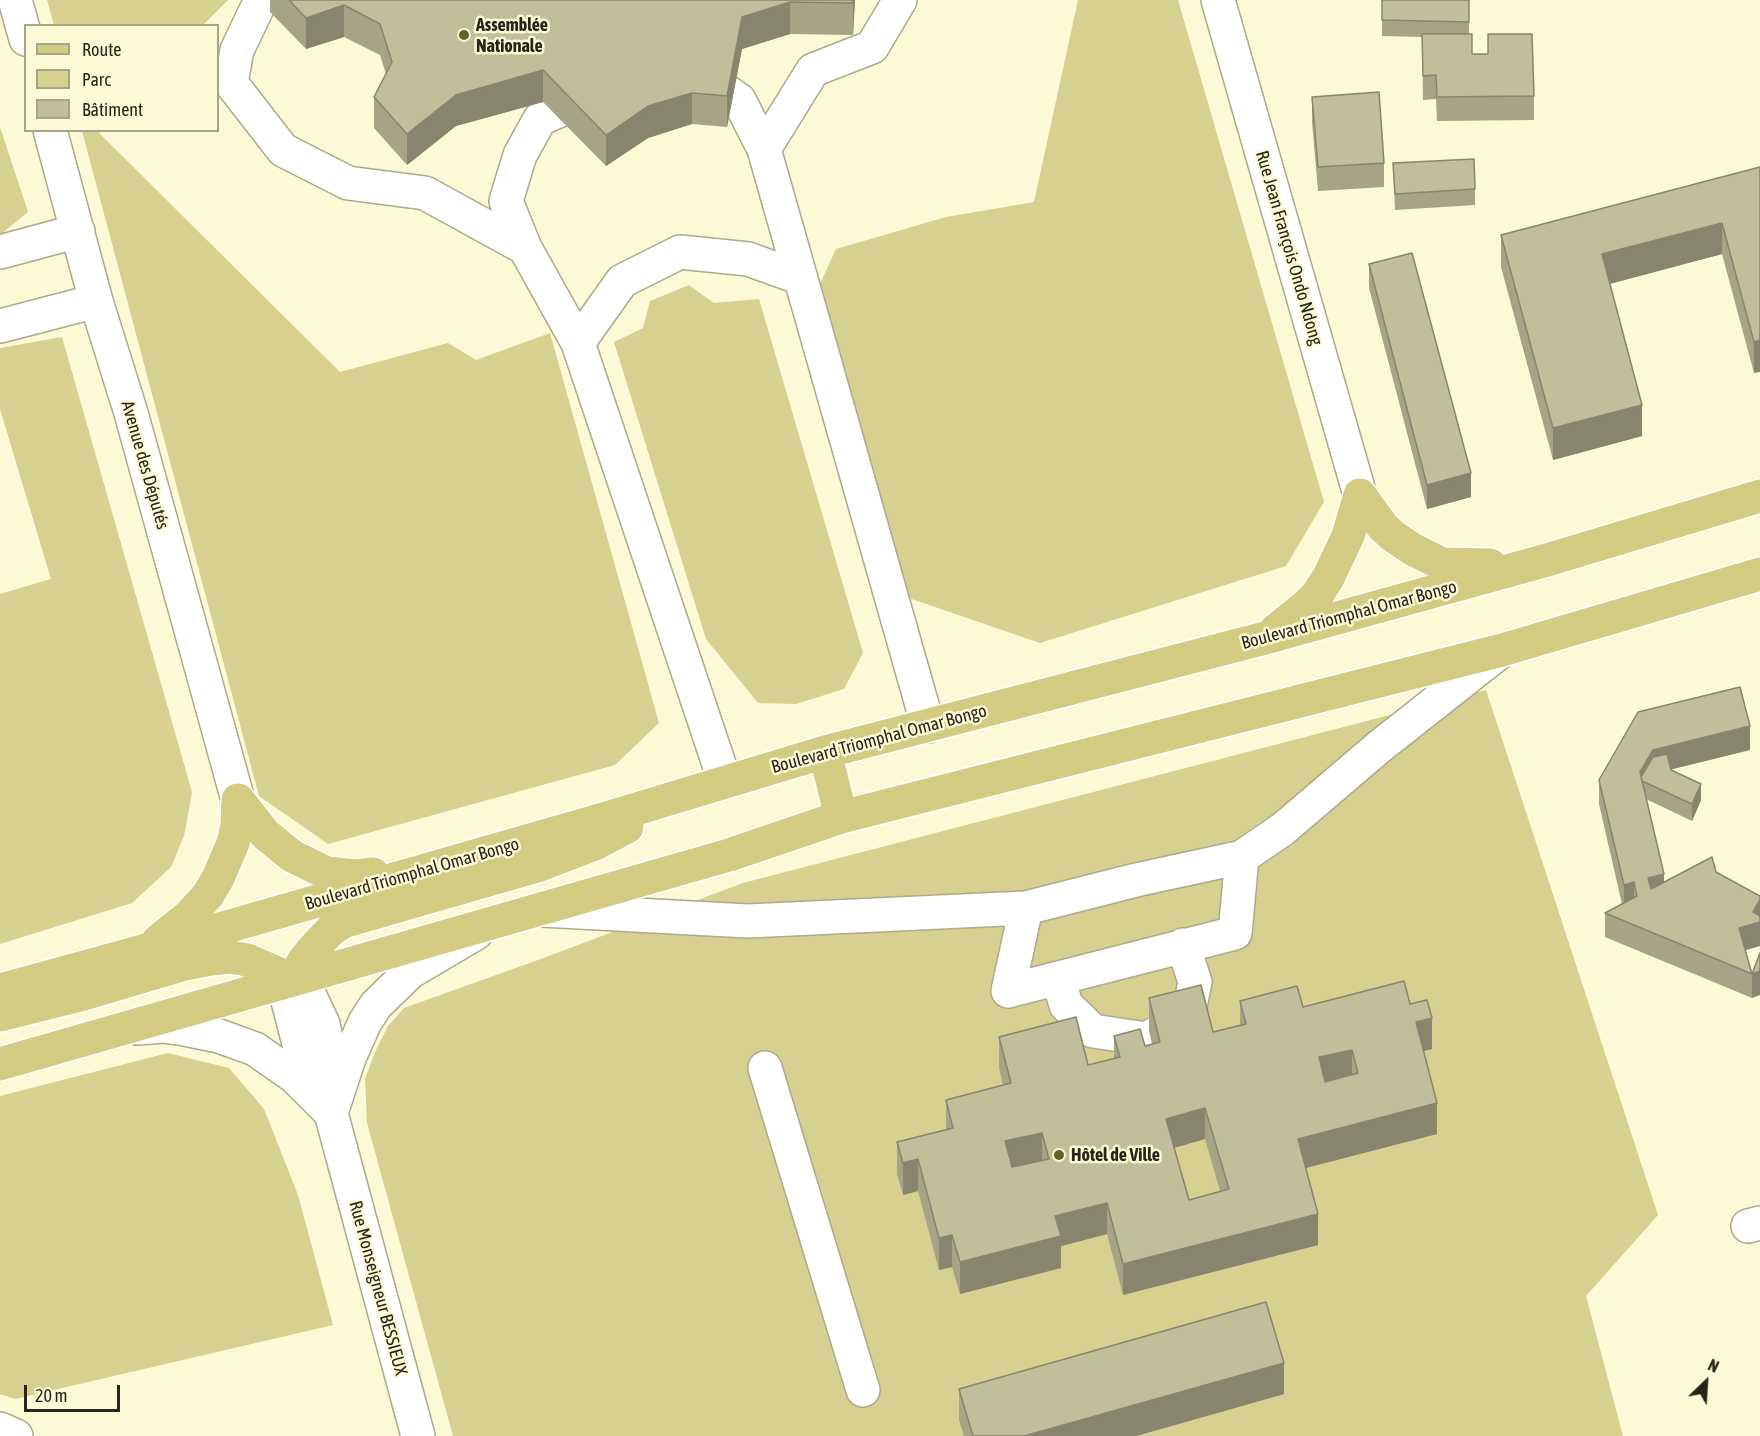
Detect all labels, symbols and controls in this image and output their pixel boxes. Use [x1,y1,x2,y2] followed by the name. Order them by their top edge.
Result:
[476,14,548,57] place label: Assemblée Nationale
[24,24,219,132] legend
[457,28,471,42] marker: Assemblée Nationale
[82,39,121,60] text: Route
[82,69,111,90] text: Parc
[82,99,143,120] text: Bâtiment
[1251,148,1327,348] street label: Rue Jean François Ondo Ndong
[116,398,174,532] street label: Avenue des Députés
[1239,576,1459,654] street label: Boulevard Triomphal Omar Bongo
[769,700,989,778] street label: Boulevard Triomphal Omar Bongo
[302,833,522,915] street label: Boulevard Triomphal Omar Bongo
[1071,1144,1160,1166] place label: Hôtel de Ville
[1052,1148,1066,1162] marker: Hôtel de Ville
[344,1198,412,1378] street label: Rue Monseigneur BESSIEUX
[1676,1352,1736,1412] north arrow
[1706,1356,1722,1376] text: N
[27,1373,123,1411] scale bar
[35,1385,67,1406] text: 20 m

